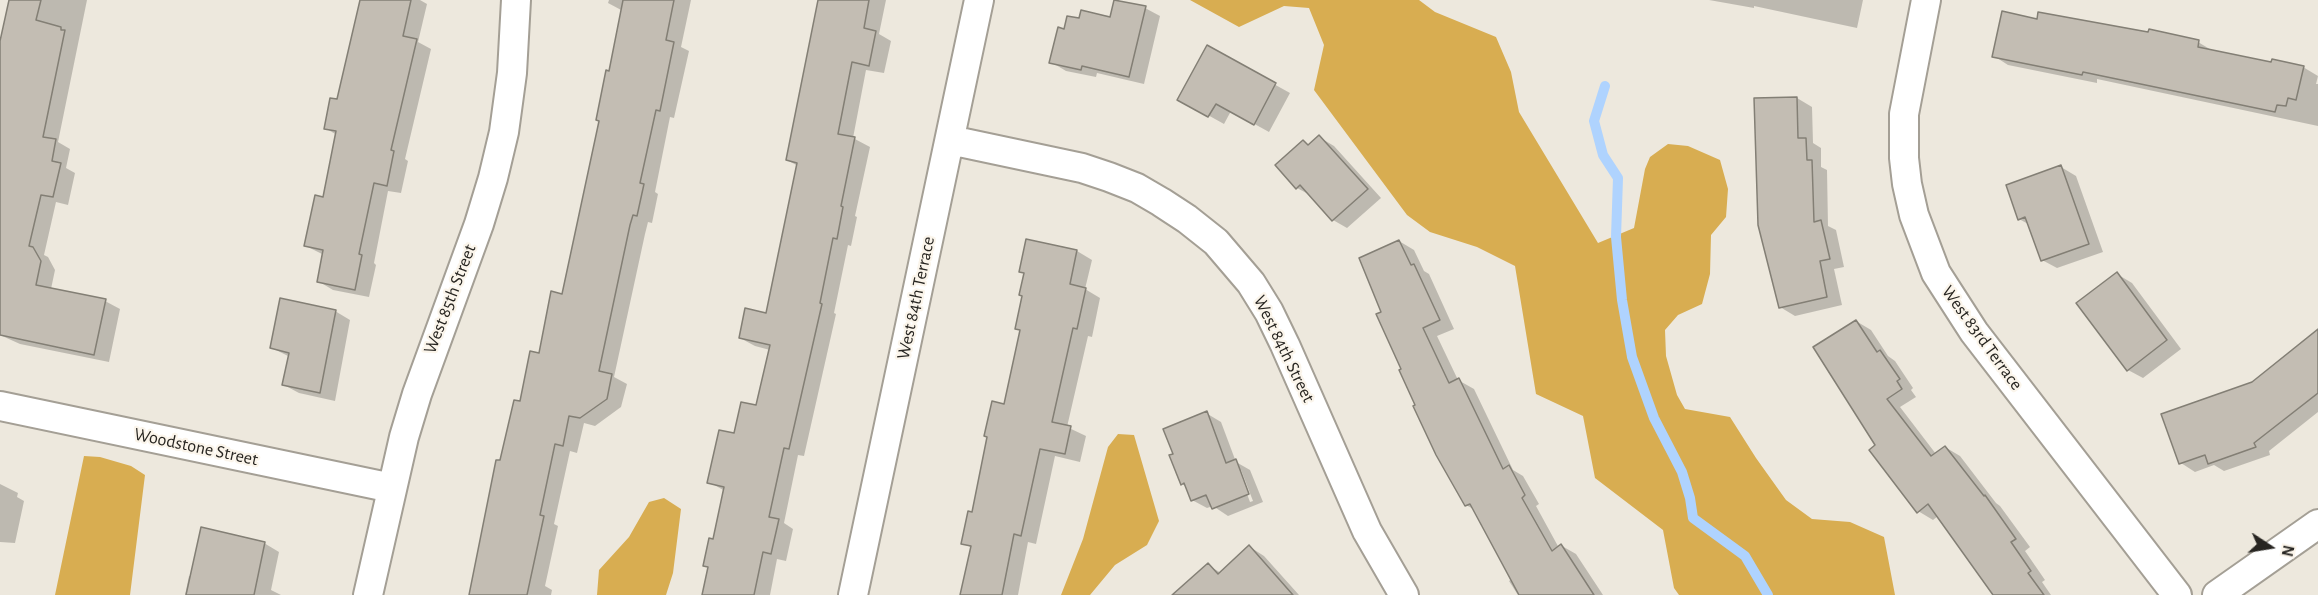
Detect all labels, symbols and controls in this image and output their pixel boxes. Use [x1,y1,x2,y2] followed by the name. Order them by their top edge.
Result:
[892,235,940,361] street label: West 84th Terrace
[419,241,481,357] street label: West 85th Street
[1937,282,2027,394] street label: West 83rd Terrace
[1249,292,1319,406] street label: West 84th Street
[132,423,260,471] street label: Woodstone Street
[2240,517,2300,577] north arrow
[2279,544,2297,558] text: N

